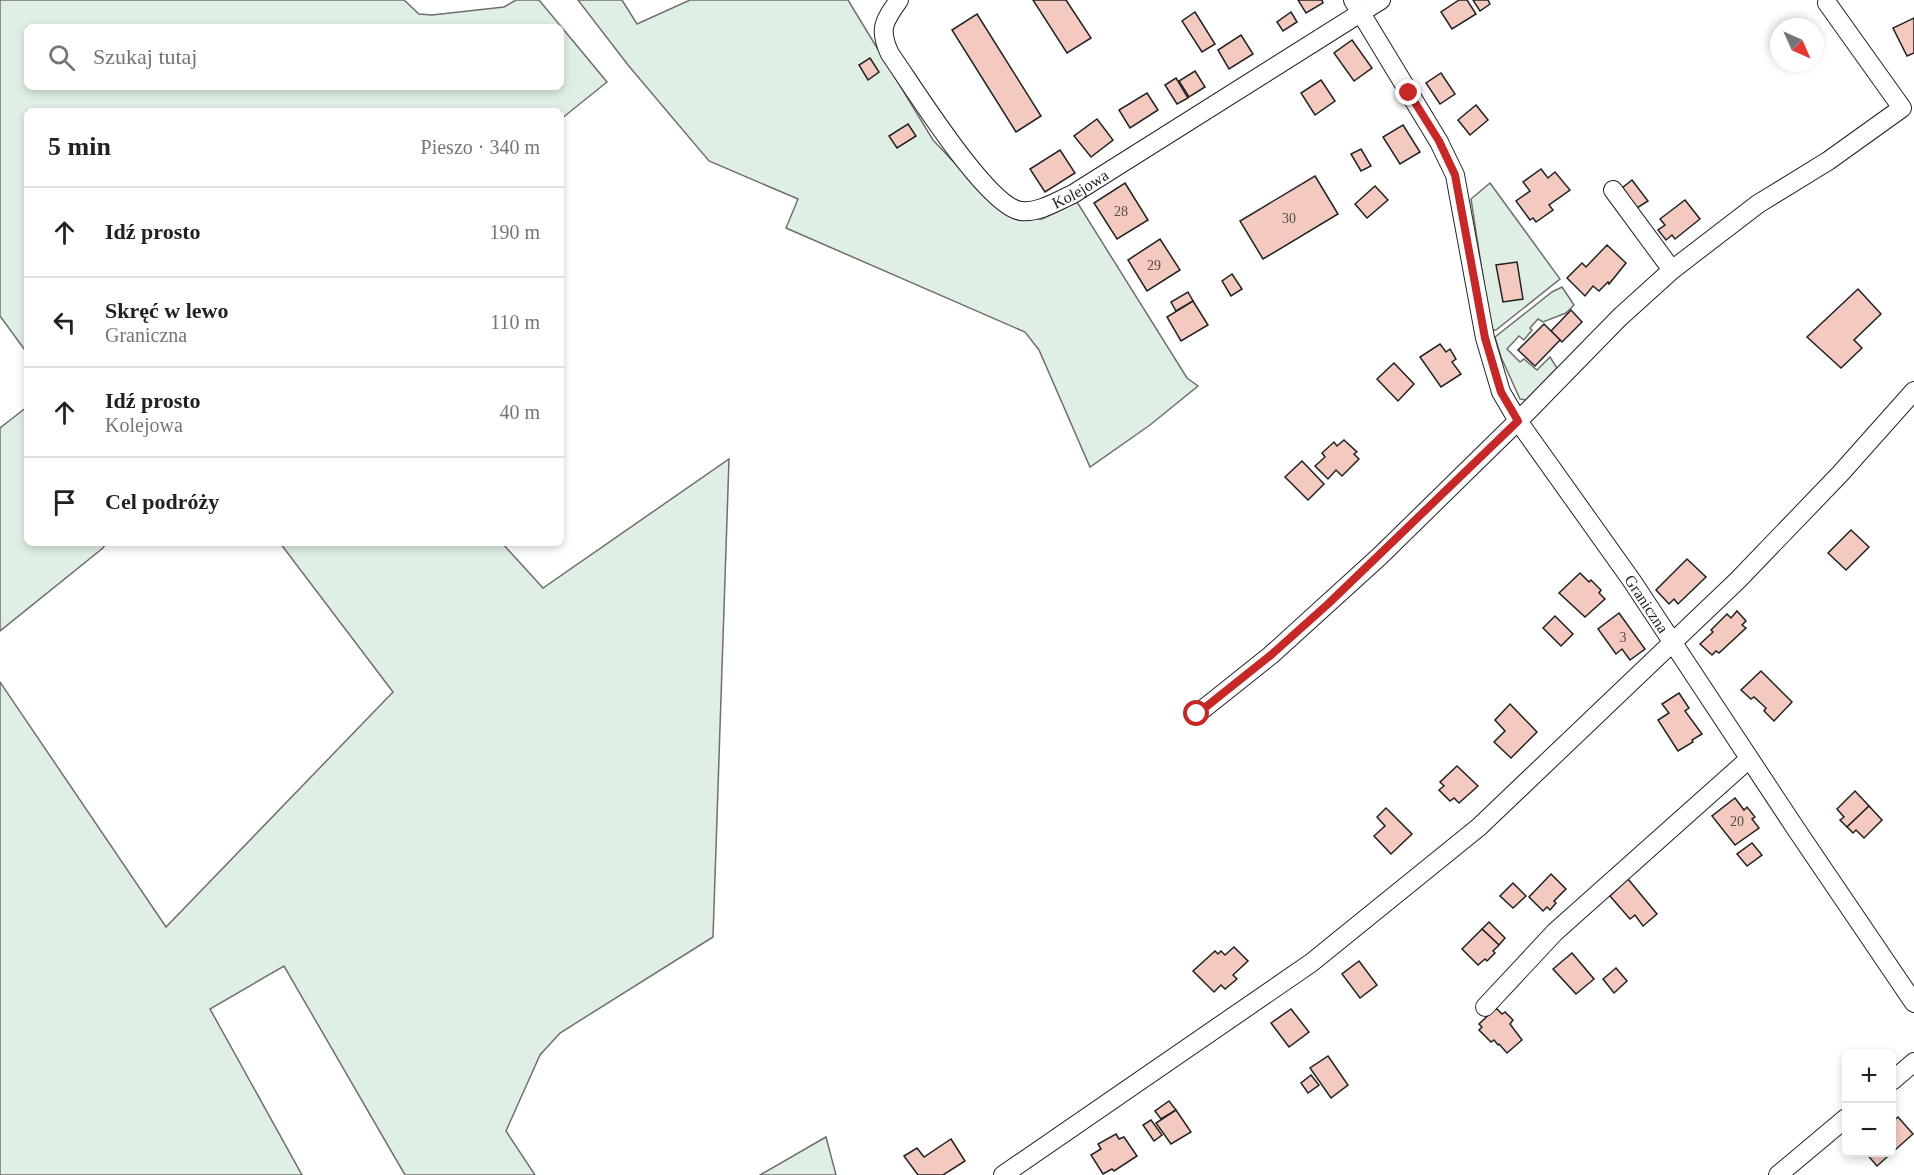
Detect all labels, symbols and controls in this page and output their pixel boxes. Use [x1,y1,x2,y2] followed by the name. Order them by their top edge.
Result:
[1770,18,1824,72] north arrow
[24,24,564,90] search box
[45,41,78,74] icon: search
[93,44,197,69] text: Szukaj tutaj
[1395,79,1421,105] route end
[48,132,111,161] text: 5 min
[421,136,540,158] text: Pieszo · 340 m
[1049,166,1111,211] street label: Kolejowa
[1114,204,1128,219] house number: 28
[1282,211,1296,226] house number: 30
[48,216,81,249] icon: ahead
[105,219,201,244] text: Idź prosto
[489,221,540,243] text: 190 m
[1147,258,1161,273] house number: 29
[105,298,228,323] text: Skręć w lewo
[48,306,81,339] icon: left
[490,311,540,333] text: 110 m
[105,324,187,346] text: Graniczna
[105,388,201,413] text: Idź prosto
[48,396,81,429] icon: ahead
[499,401,540,423] text: 40 m
[105,414,183,436] text: Kolejowa
[48,486,81,519] icon: arrive
[105,489,219,514] text: Cel podróży
[1622,572,1672,636] street label: Graniczna
[1620,630,1627,645] house number: 3
[1183,700,1209,726] route start
[1730,814,1744,829] house number: 20
[1842,1049,1896,1157] map controls
[1842,1049,1896,1103] button: +
[1842,1103,1896,1157] button: −

